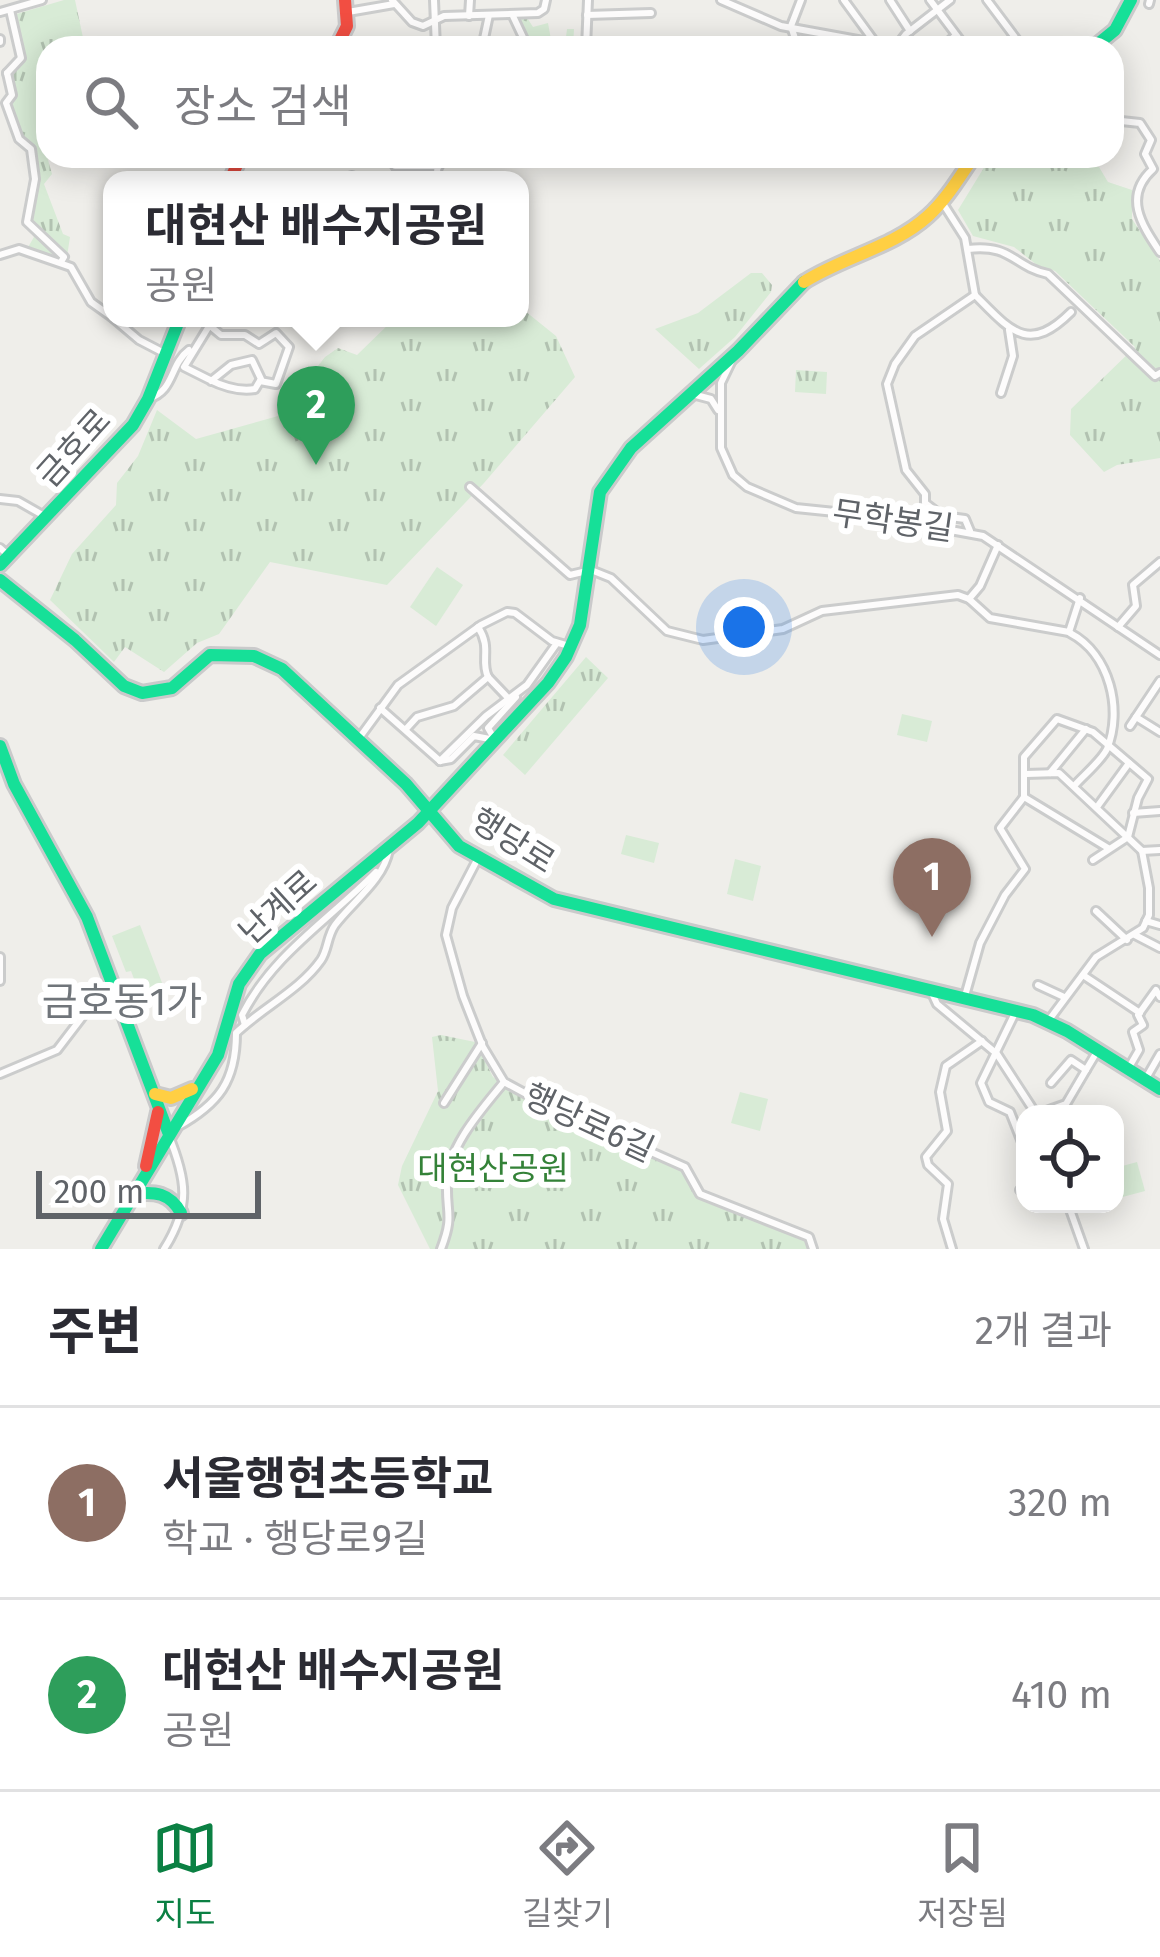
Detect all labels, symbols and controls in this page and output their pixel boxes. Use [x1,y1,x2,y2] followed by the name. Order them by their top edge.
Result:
[36,36,1124,168] search box
[78,69,144,135] icon: search
[174,80,352,134] text: 장소 검색
[103,171,529,327] popup
[145,199,487,253] text: 대현산 배수지공원
[145,263,217,309] text: 공원
[277,366,355,465] pin: 2
[29,401,119,495] street label: 금호로
[830,493,956,549] street label: 무학봉길
[714,597,774,657] your location
[464,800,562,882] street label: 행당로
[893,838,971,937] pin: 1
[231,862,325,952] street label: 난계로
[42,979,202,1025] district label: 금호동1가
[518,1075,660,1171] street label: 행당로6길
[1016,1105,1124,1213] map controls
[1016,1105,1124,1213] button: locate
[417,1149,569,1189] park label: 대현산공원
[36,1165,261,1218] scale bar
[54,1172,144,1212] text: 200 m
[48,1301,142,1363] text: 주변
[975,1308,1112,1354] text: 2개 결과
[162,1452,493,1506] text: 서울행현초등학교
[78,1480,96,1526] text: 1
[1008,1480,1112,1526] text: 320 m
[162,1516,428,1562] text: 학교 · 행당로9길
[162,1644,504,1698] text: 대현산 배수지공원
[77,1672,97,1718] text: 2
[1011,1672,1112,1718] text: 410 m
[162,1708,234,1754] text: 공원
[152,1815,218,1935] tab: 지도
[522,1815,613,1935] tab: 길찾기
[917,1815,1008,1935] tab: 저장됨

